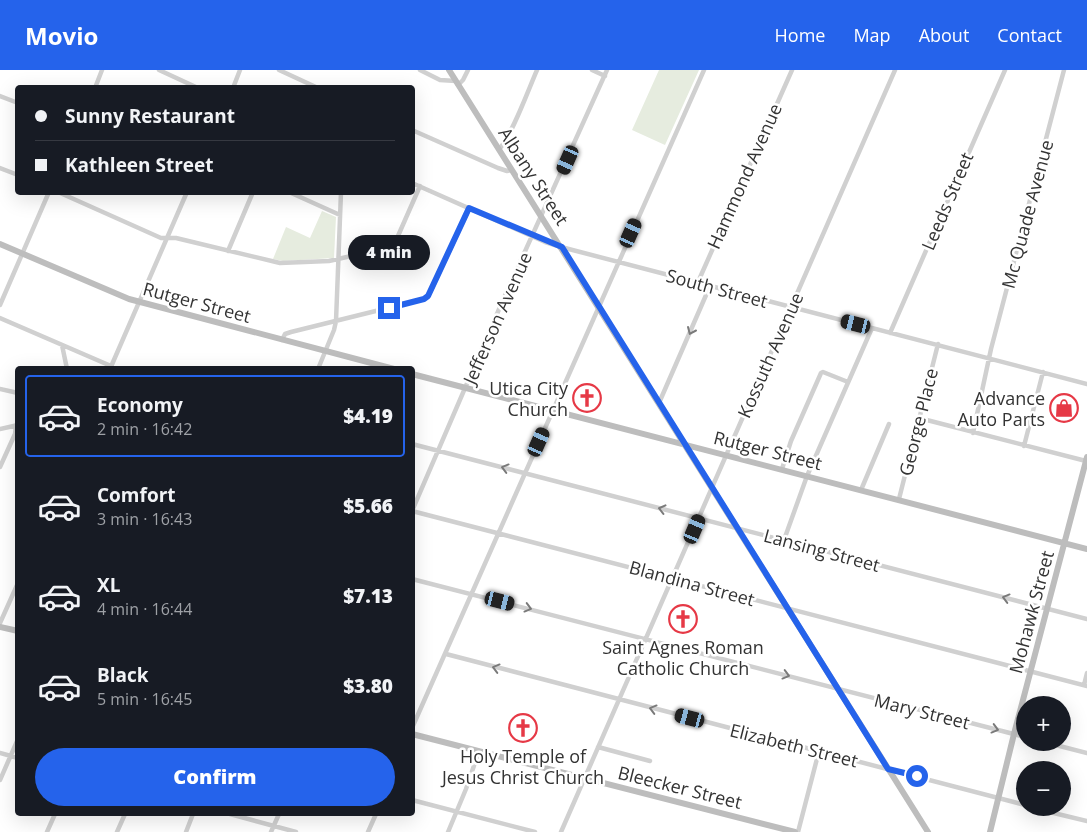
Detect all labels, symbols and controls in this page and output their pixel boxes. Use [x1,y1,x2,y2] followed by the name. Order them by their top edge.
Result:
[25,19,98,52] text: Movio
[775,23,825,47] text: Home
[853,23,891,47] text: Map
[919,23,969,47] text: About
[997,23,1062,47] text: Contact
[701,99,787,253] street label: Hammond Avenue
[65,103,235,129] text: Sunny Restaurant
[493,123,575,229] street label: Albany Street
[996,137,1058,291] street label: Mc Quade Avenue
[555,143,580,177] car
[916,148,978,254] street label: Leeds Street
[65,152,214,178] text: Kathleen Street
[618,216,643,250] car
[348,236,430,270] callout: 4 min
[366,241,412,263] text: 4 min
[456,248,537,390] street label: Jefferson Avenue
[664,263,770,313] street label: South Street
[140,276,254,328] street label: Rutger Street
[732,289,808,421] street label: Kossuth Avenue
[378,297,400,319] route end
[839,313,872,335] car
[687,326,697,335] one-way arrow
[893,366,943,478] street label: George Place
[489,376,569,421] place label: Utica City Church
[572,383,602,413] church icon: Utica City Church
[957,386,1045,431] place label: Advance Auto Parts
[97,392,183,418] text: Economy
[1049,393,1079,423] shop icon: Advance Auto Parts
[37,394,82,439] icon: car
[343,403,393,429] text: $4.19
[97,418,192,440] text: 2 min · 16:42
[526,425,551,459] car
[711,425,825,475] street label: Rutger Street
[501,463,510,474] one-way arrow
[97,482,176,508] text: Comfort
[37,484,82,529] icon: car
[343,493,393,519] text: $5.66
[659,504,667,514] one-way arrow
[97,508,192,530] text: 3 min · 16:43
[682,512,707,546] car
[761,523,883,577] street label: Lansing Street
[1003,548,1059,676] street label: Mohawk Street
[627,555,757,611] street label: Blandina Street
[97,572,120,598] text: XL
[37,574,82,619] icon: car
[343,583,393,609] text: $7.13
[483,590,516,612] car
[1001,593,1010,604] one-way arrow
[97,598,192,620] text: 4 min · 16:44
[523,602,532,613] one-way arrow
[668,604,698,634] church icon: Saint Agnes Roman Catholic Church
[602,635,764,680] place label: Saint Agnes Roman Catholic Church
[97,662,149,688] text: Black
[492,663,501,673] one-way arrow
[37,664,82,709] icon: car
[782,670,790,680] one-way arrow
[343,673,393,699] text: $3.80
[97,688,192,710] text: 5 min · 16:45
[872,688,972,734] street label: Mary Street
[1016,696,1071,816] map controls
[1016,696,1071,751] button: +
[649,704,658,715] one-way arrow
[673,707,706,729] car
[508,713,538,743] church icon: Holy Temple of Jesus Christ Church
[728,718,860,772] street label: Elizabeth Street
[990,724,998,734] one-way arrow
[440,744,604,789] place label: Holy Temple of Jesus Christ Church
[35,748,395,806] button: Confirm
[616,760,744,814] street label: Bleecker Street
[1016,761,1071,816] button: −
[906,765,928,787] route start

